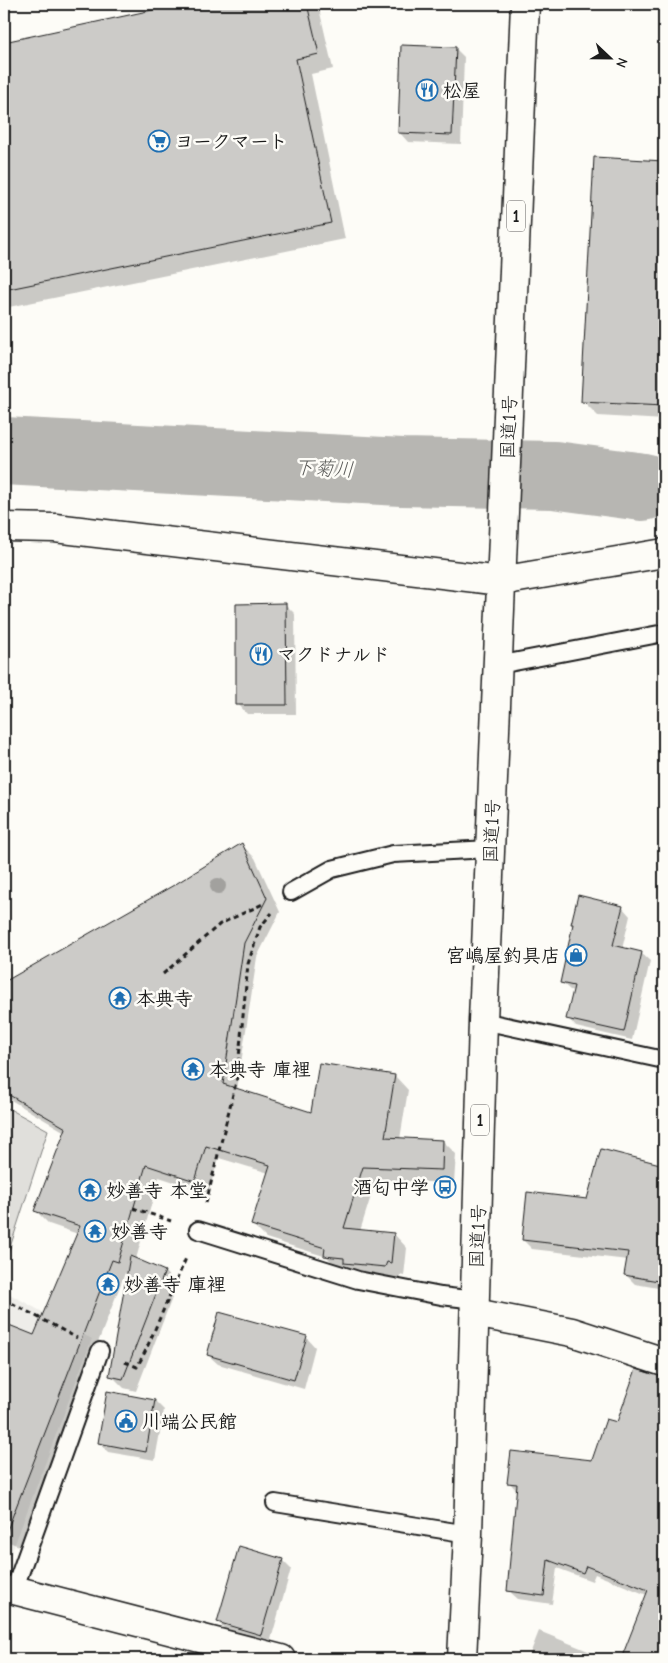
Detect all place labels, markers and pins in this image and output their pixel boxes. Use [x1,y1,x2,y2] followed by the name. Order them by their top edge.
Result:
[415,78,439,102] restaurant icon: 松屋
[443,80,481,102] place label: 松屋
[147,129,171,153] supermarket icon: ヨークマート
[175,131,288,153] place label: ヨークマート
[249,642,273,666] restaurant icon: マクドナルド
[277,644,390,666] place label: マクドナルド
[564,943,588,967] shop icon: 宮嶋屋釣具店
[446,945,560,967] place label: 宮嶋屋釣具店
[108,986,132,1010] temple icon: 本典寺
[136,988,193,1010] place label: 本典寺
[181,1057,205,1081] temple icon: 本典寺 庫裡
[209,1059,311,1081] place label: 本典寺 庫裡
[433,1175,457,1199] bus stop icon: 酒匂中学
[353,1177,429,1199] place label: 酒匂中学
[78,1178,102,1202] temple icon: 妙善寺 本堂
[106,1180,208,1202] place label: 妙善寺 本堂
[83,1219,107,1243] temple icon: 妙善寺
[111,1221,168,1243] place label: 妙善寺
[96,1272,120,1296] temple icon: 妙善寺 庫裡
[124,1274,226,1296] place label: 妙善寺 庫裡
[114,1409,138,1433] public building icon: 川端公民館
[142,1411,237,1433] place label: 川端公民館

